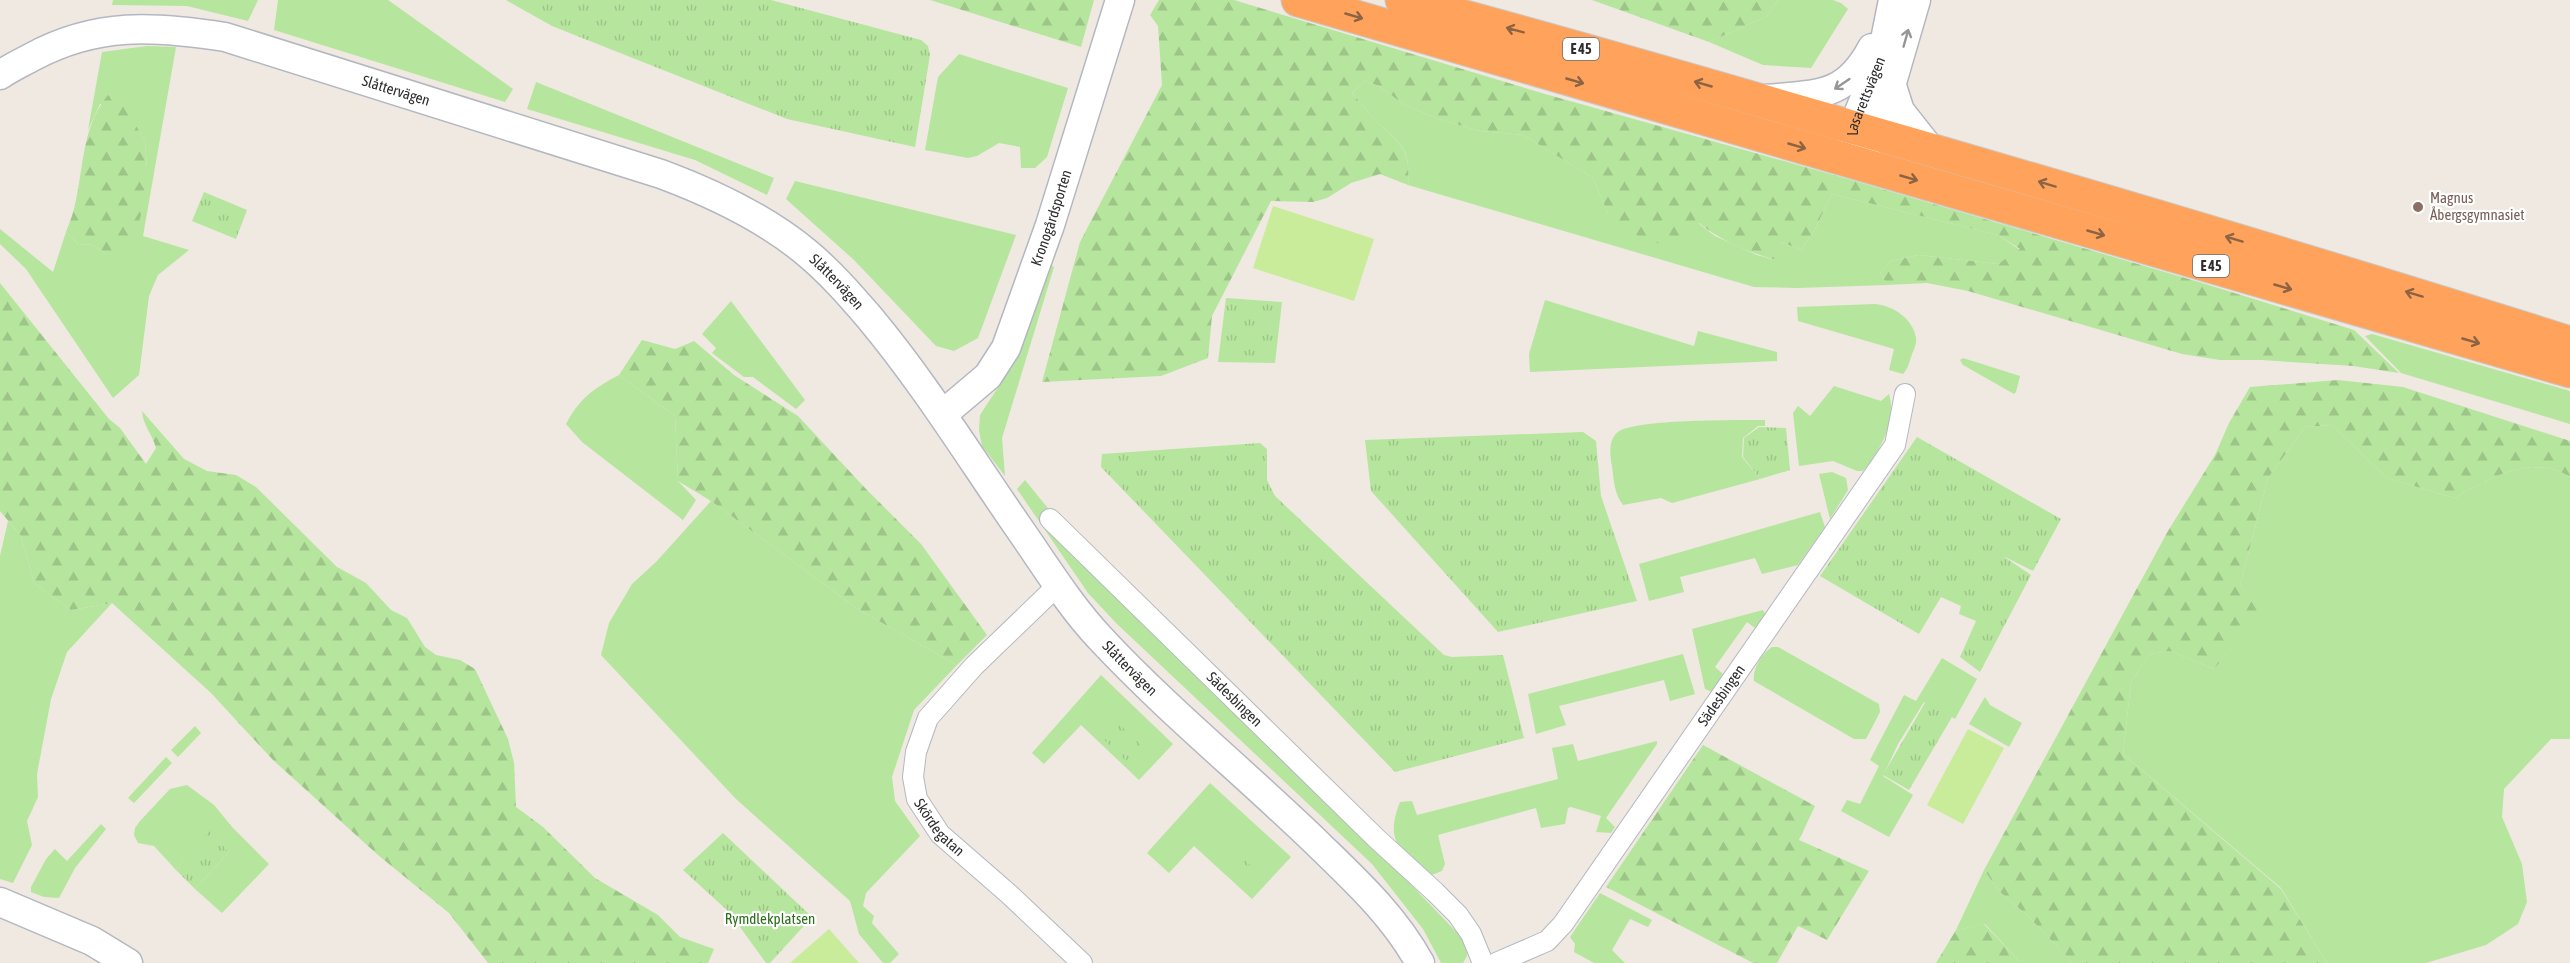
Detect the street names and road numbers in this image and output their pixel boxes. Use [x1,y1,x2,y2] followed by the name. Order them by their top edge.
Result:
[1563,38,1599,60] road number: E 45
[1844,54,1888,136] street label: Lasarettsvägen
[360,72,432,109] street label: Slåttervägen
[1027,168,1075,268] street label: Kronogårdsporten
[806,250,868,313] street label: Slåttervägen
[2193,255,2229,277] road number: E 45
[1099,637,1161,699] street label: Slåttervägen
[1694,661,1748,729] street label: Sädesbingen
[1204,668,1266,730] street label: Sädesbingen
[911,795,968,859] street label: Skördegatan

